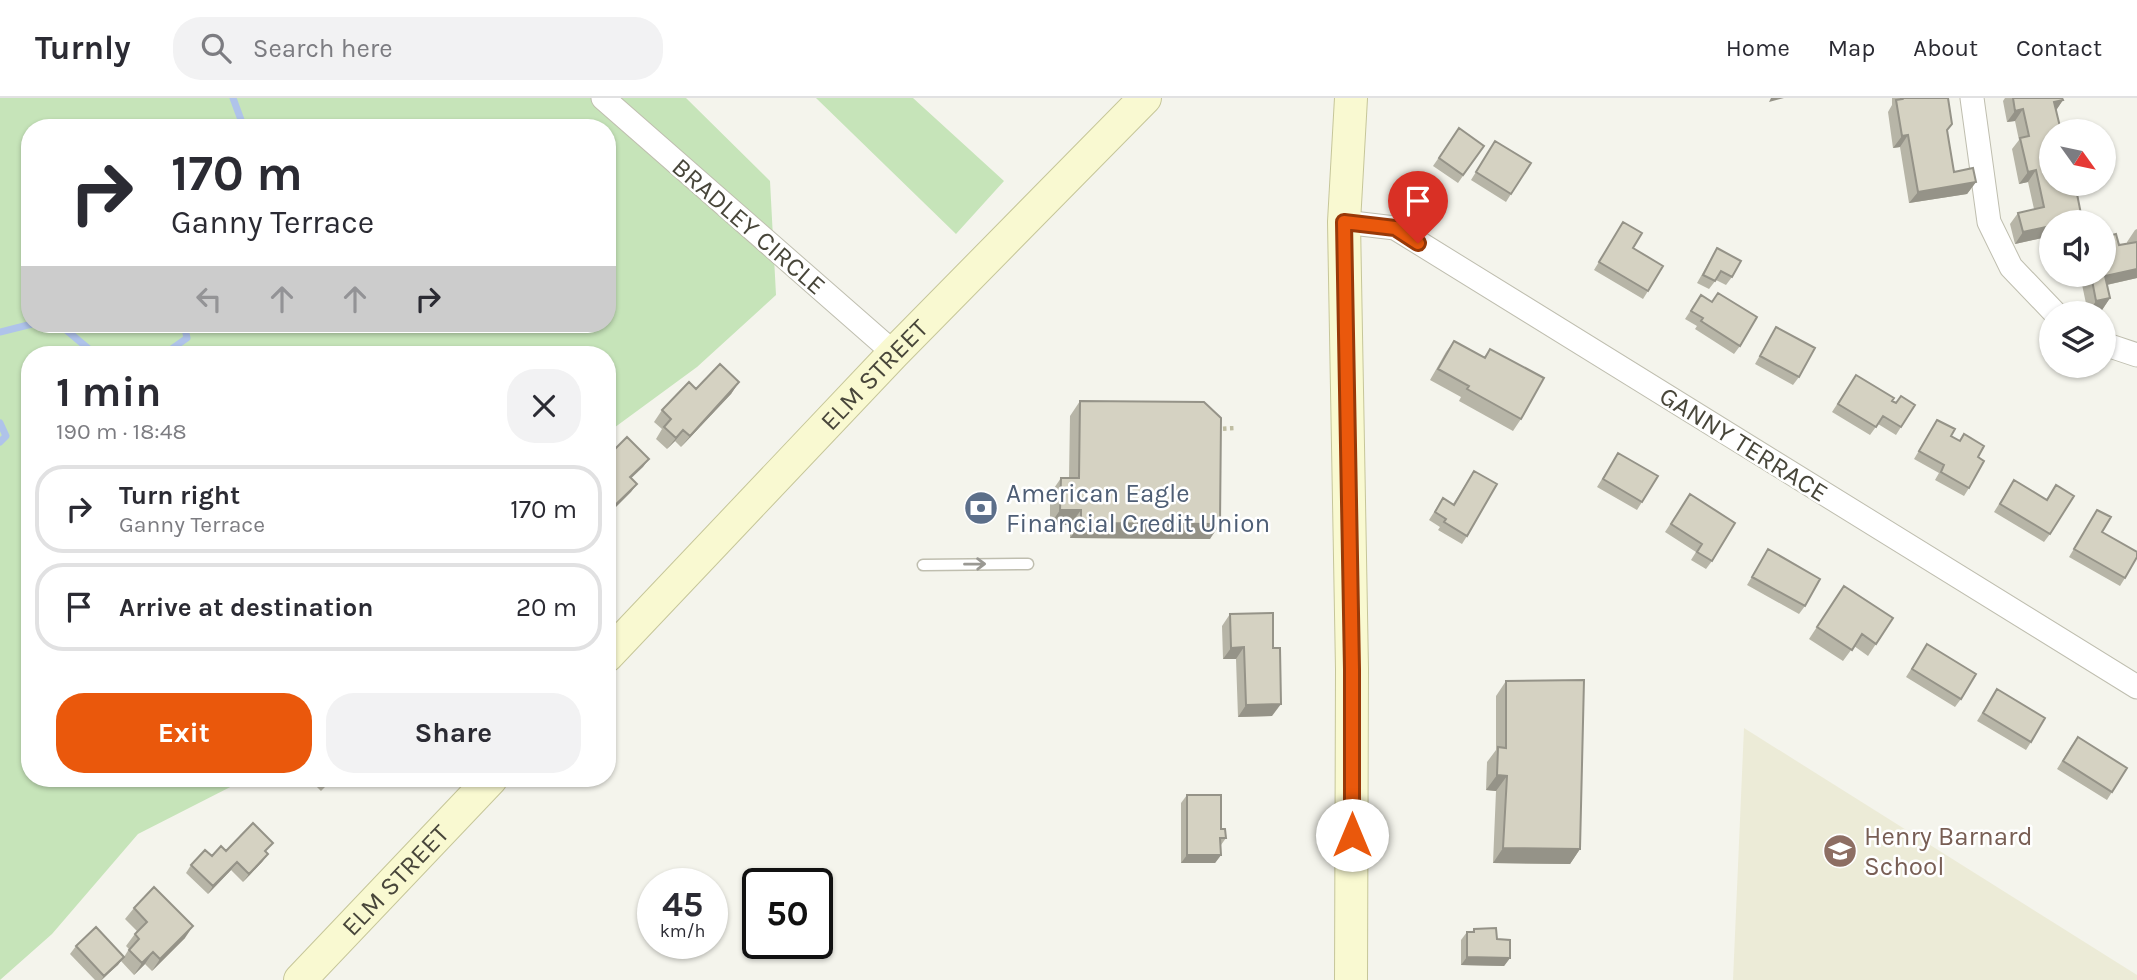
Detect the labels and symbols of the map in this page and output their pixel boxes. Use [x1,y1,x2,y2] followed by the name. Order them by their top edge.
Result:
[2039,119,2116,196] north arrow
[666,151,832,301] street label: BRADLEY CIRCLE
[1388,171,1448,243] pin
[814,313,935,437] street label: ELM STREET
[1654,380,1834,509] street label: GANNY TERRACE
[1006,478,1270,539] place label: American Eagle Financial Credit Union
[962,489,1000,527] bank icon: American Eagle Financial Credit Union
[963,557,986,571] one-way arrow
[1315,798,1389,872] position arrow
[335,818,456,942] street label: ELM STREET
[1864,821,2033,882] place label: Henry Barnard School
[1821,832,1859,870] school or university icon: Henry Barnard School
[742,868,833,959] speed limit sign: 50

